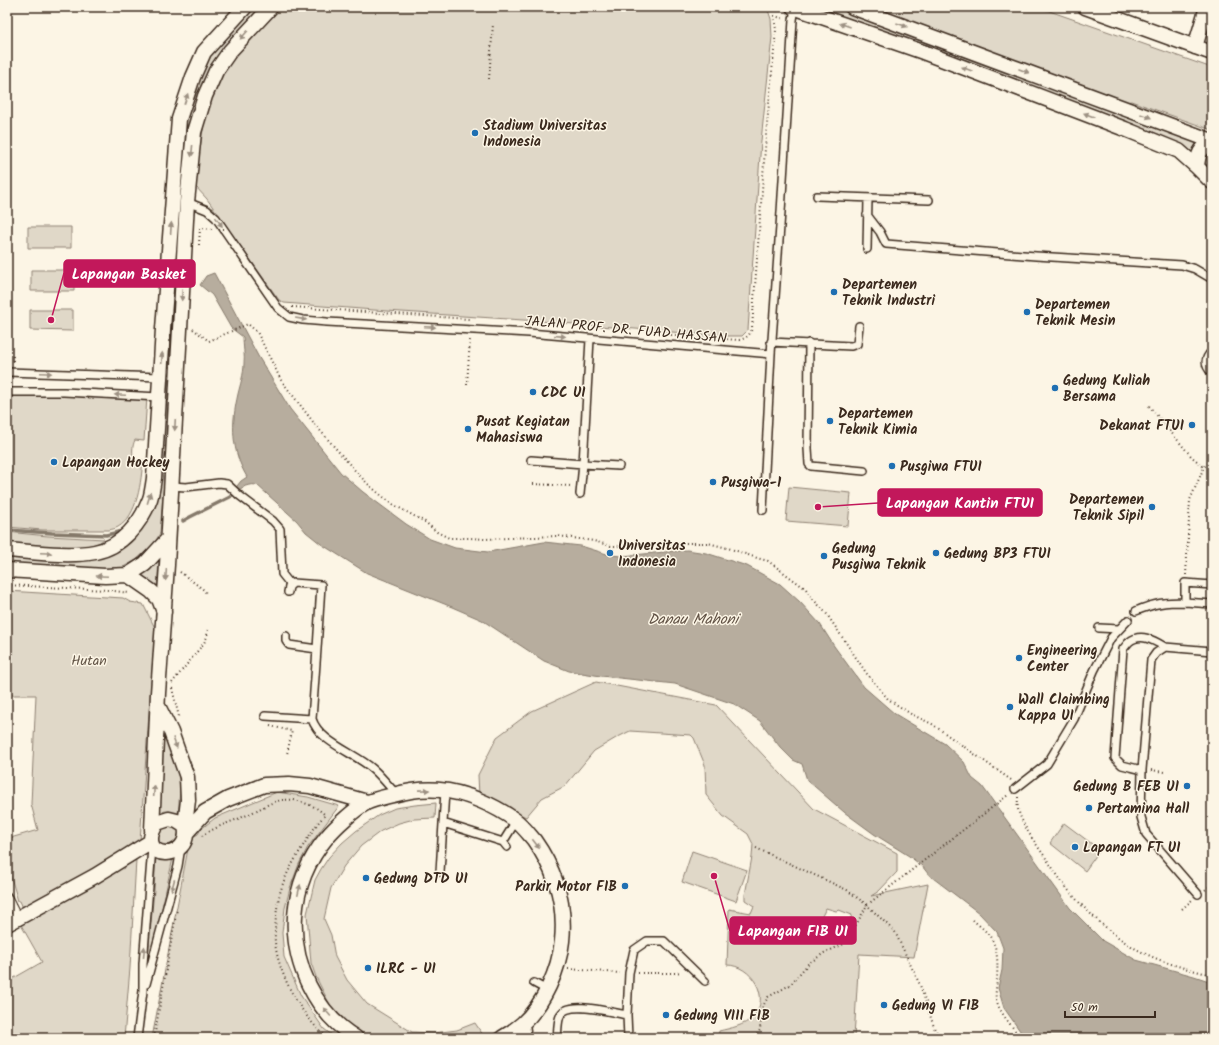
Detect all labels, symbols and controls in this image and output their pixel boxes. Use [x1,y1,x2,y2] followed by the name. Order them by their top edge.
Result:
[838,22,850,28] one-way arrow
[896,23,908,29] one-way arrow
[239,30,249,40] one-way arrow
[960,66,972,72] one-way arrow
[1018,68,1030,74] one-way arrow
[183,93,189,105] one-way arrow
[1082,111,1094,117] one-way arrow
[1140,113,1152,119] one-way arrow
[483,115,607,153] place label: Stadium Universitas Indonesia
[470,128,480,138] marker: Stadium Universitas Indonesia
[189,145,196,157] one-way arrow
[215,217,223,228] one-way arrow
[167,222,174,234] one-way arrow
[64,260,195,287] callout: Lapangan Basket
[72,263,186,287] text: Lapangan Basket
[842,274,935,312] place label: Departemen Teknik Industri
[829,287,839,297] marker: Departemen Teknik Industri
[179,289,185,302] one-way arrow
[1035,294,1116,332] place label: Departemen Teknik Mesin
[1022,307,1032,317] marker: Departemen Teknik Mesin
[524,310,728,350] street label: JALAN PROF. DR. FUAD HASSAN
[295,316,307,322] one-way arrow
[424,324,437,330] one-way arrow
[554,333,566,339] one-way arrow
[158,352,165,364] one-way arrow
[40,370,53,376] one-way arrow
[1063,370,1150,408] place label: Gedung Kuliah Bersama
[541,382,586,404] place label: CDC UI
[1050,383,1060,393] marker: Gedung Kuliah Bersama
[528,387,538,397] marker: CDC UI
[114,391,126,398] one-way arrow
[838,403,917,441] place label: Departemen Teknik Kimia
[476,411,570,449] place label: Pusat Kegiatan Mahasiswa
[1099,415,1184,437] place label: Dekanat FTUI
[825,416,835,426] marker: Departemen Teknik Kimia
[172,419,178,432] one-way arrow
[1187,420,1197,430] marker: Dekanat FTUI
[463,424,473,434] marker: Pusat Kegiatan Mahasiswa
[62,452,170,474] place label: Lapangan Hockey
[900,456,982,478] place label: Pusgiwa FTUI
[49,457,59,467] marker: Lapangan Hockey
[887,461,897,471] marker: Pusgiwa FTUI
[721,472,782,494] place label: Pusgiwa-1
[708,477,718,487] marker: Pusgiwa-1
[878,489,1042,516] callout: Lapangan Kantin FTUI
[1069,489,1144,527] place label: Departemen Teknik Sipil
[146,491,152,503] one-way arrow
[886,492,1035,516] text: Lapangan Kantin FTUI
[1147,502,1157,512] marker: Departemen Teknik Sipil
[618,535,686,573] place label: Universitas Indonesia
[832,538,927,576] place label: Gedung Pusgiwa Teknik
[944,543,1051,565] place label: Gedung BP3 FTUI
[605,548,615,558] marker: Universitas Indonesia
[931,548,941,558] marker: Gedung BP3 FTUI
[40,549,52,556] one-way arrow
[819,551,829,561] marker: Gedung Pusgiwa Teknik
[163,569,170,581] one-way arrow
[95,573,108,579] one-way arrow
[648,608,742,632] water label: Danau Mahoni
[1027,640,1098,678] place label: Engineering Center
[71,650,107,672] park label: Hutan
[1014,653,1024,663] marker: Engineering Center
[1018,689,1110,727] place label: Wall Claimbing Kappa UI
[1005,702,1015,712] marker: Wall Claimbing Kappa UI
[172,737,178,749] one-way arrow
[1073,776,1179,798] place label: Gedung B FEB UI
[1182,781,1192,791] marker: Gedung B FEB UI
[151,784,157,797] one-way arrow
[418,787,431,793] one-way arrow
[1097,798,1189,820] place label: Pertamina Hall
[1084,803,1094,813] marker: Pertamina Hall
[1083,837,1180,859] place label: Lapangan FT UI
[532,838,540,849] one-way arrow
[1070,842,1080,852] marker: Lapangan FT UI
[374,868,468,890] place label: Gedung DTD UI
[361,873,371,883] marker: Gedung DTD UI
[515,876,617,898] place label: Parkir Motor FIB
[169,879,175,891] one-way arrow
[620,881,630,891] marker: Parkir Motor FIB
[297,884,303,897] one-way arrow
[730,917,856,944] callout: Lapangan FIB UI
[738,920,849,944] text: Lapangan FIB UI
[141,946,148,958] one-way arrow
[376,958,436,980] place label: ILRC - UI
[363,963,373,973] marker: ILRC - UI
[1065,993,1155,1019] scale bar
[892,995,979,1017] place label: Gedung VI FIB
[1071,998,1098,1017] text: 50 m
[879,1000,889,1010] marker: Gedung VI FIB
[674,1005,770,1027] place label: Gedung VIII FIB
[322,1007,331,1018] one-way arrow
[661,1010,671,1020] marker: Gedung VIII FIB

